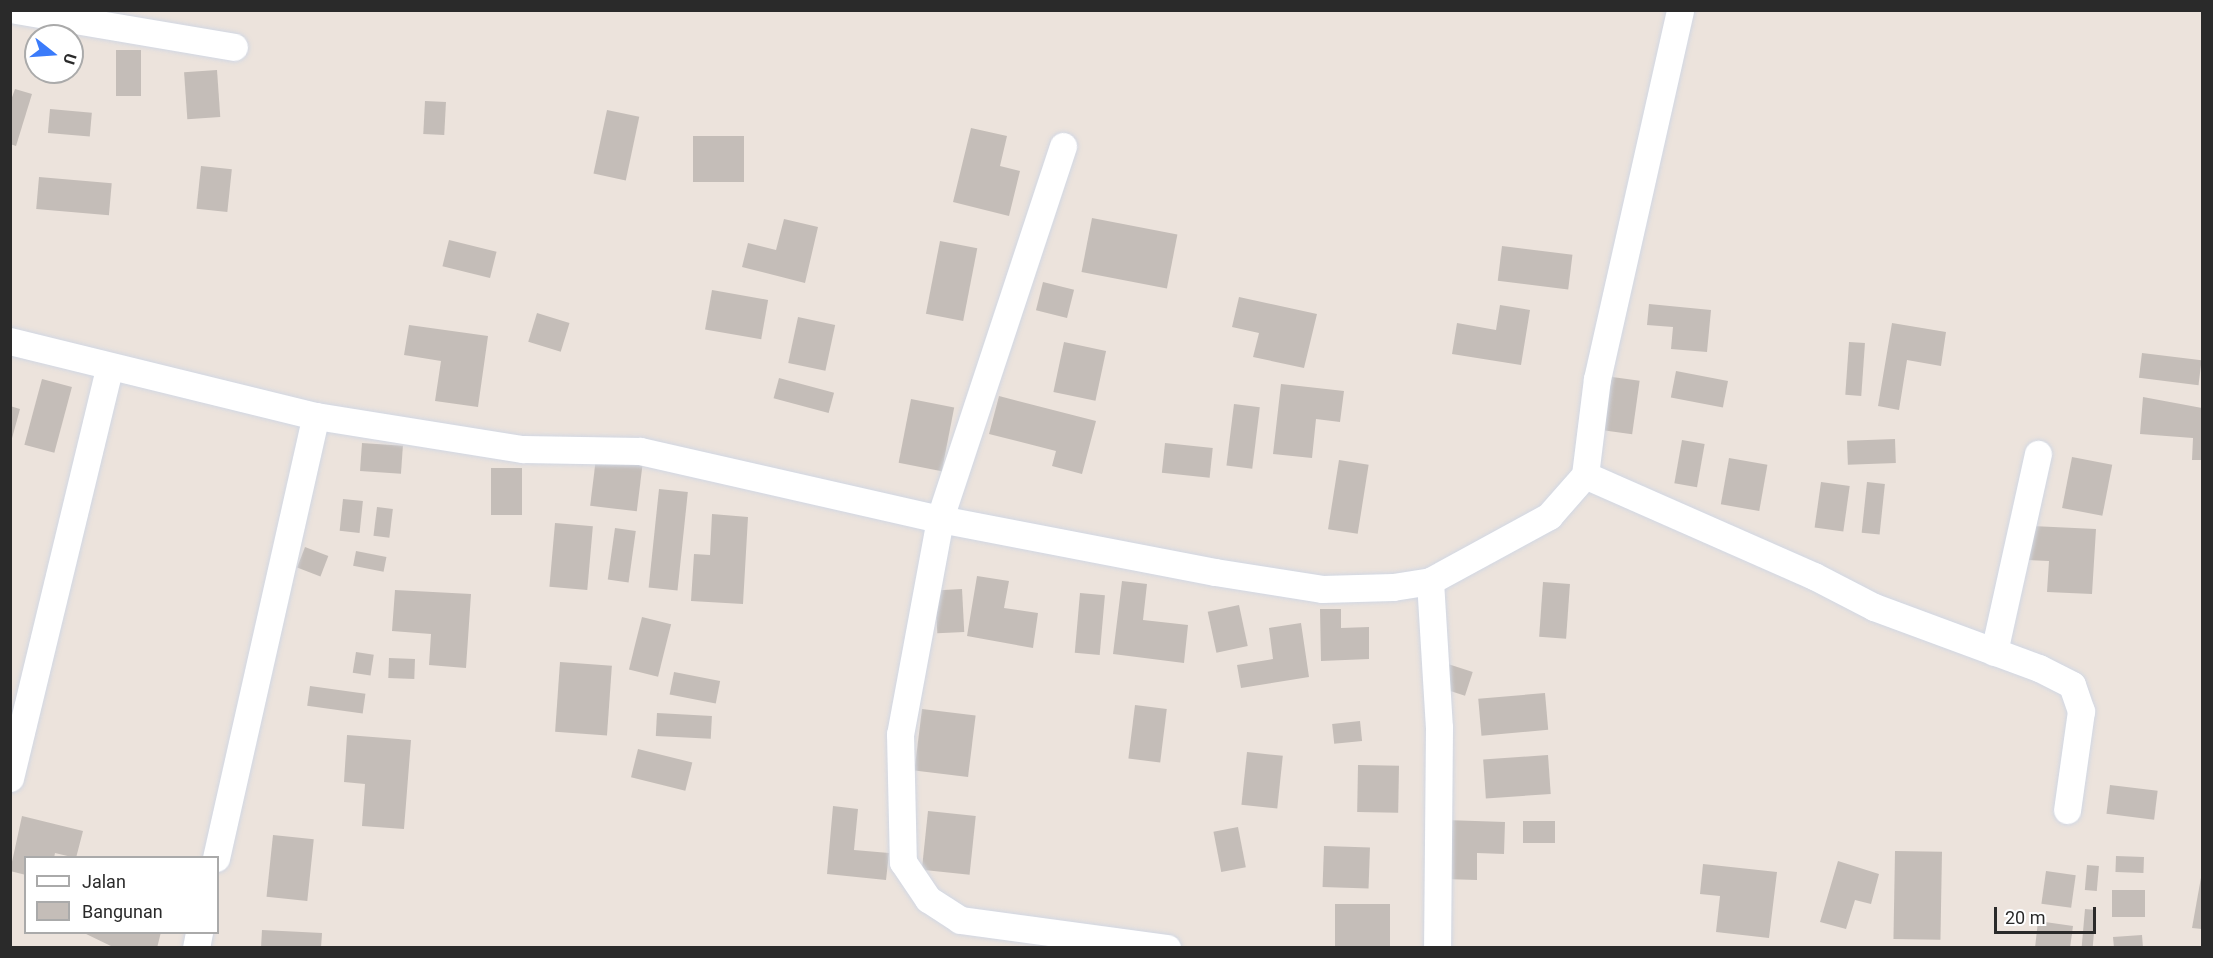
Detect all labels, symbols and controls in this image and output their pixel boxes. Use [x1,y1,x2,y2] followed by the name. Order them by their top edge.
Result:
[24,24,84,84] north arrow
[59,51,80,67] text: U
[24,856,219,934] legend
[82,871,126,892] text: Jalan
[1997,895,2099,933] scale bar
[82,901,163,922] text: Bangunan
[2005,907,2045,928] text: 20 m

